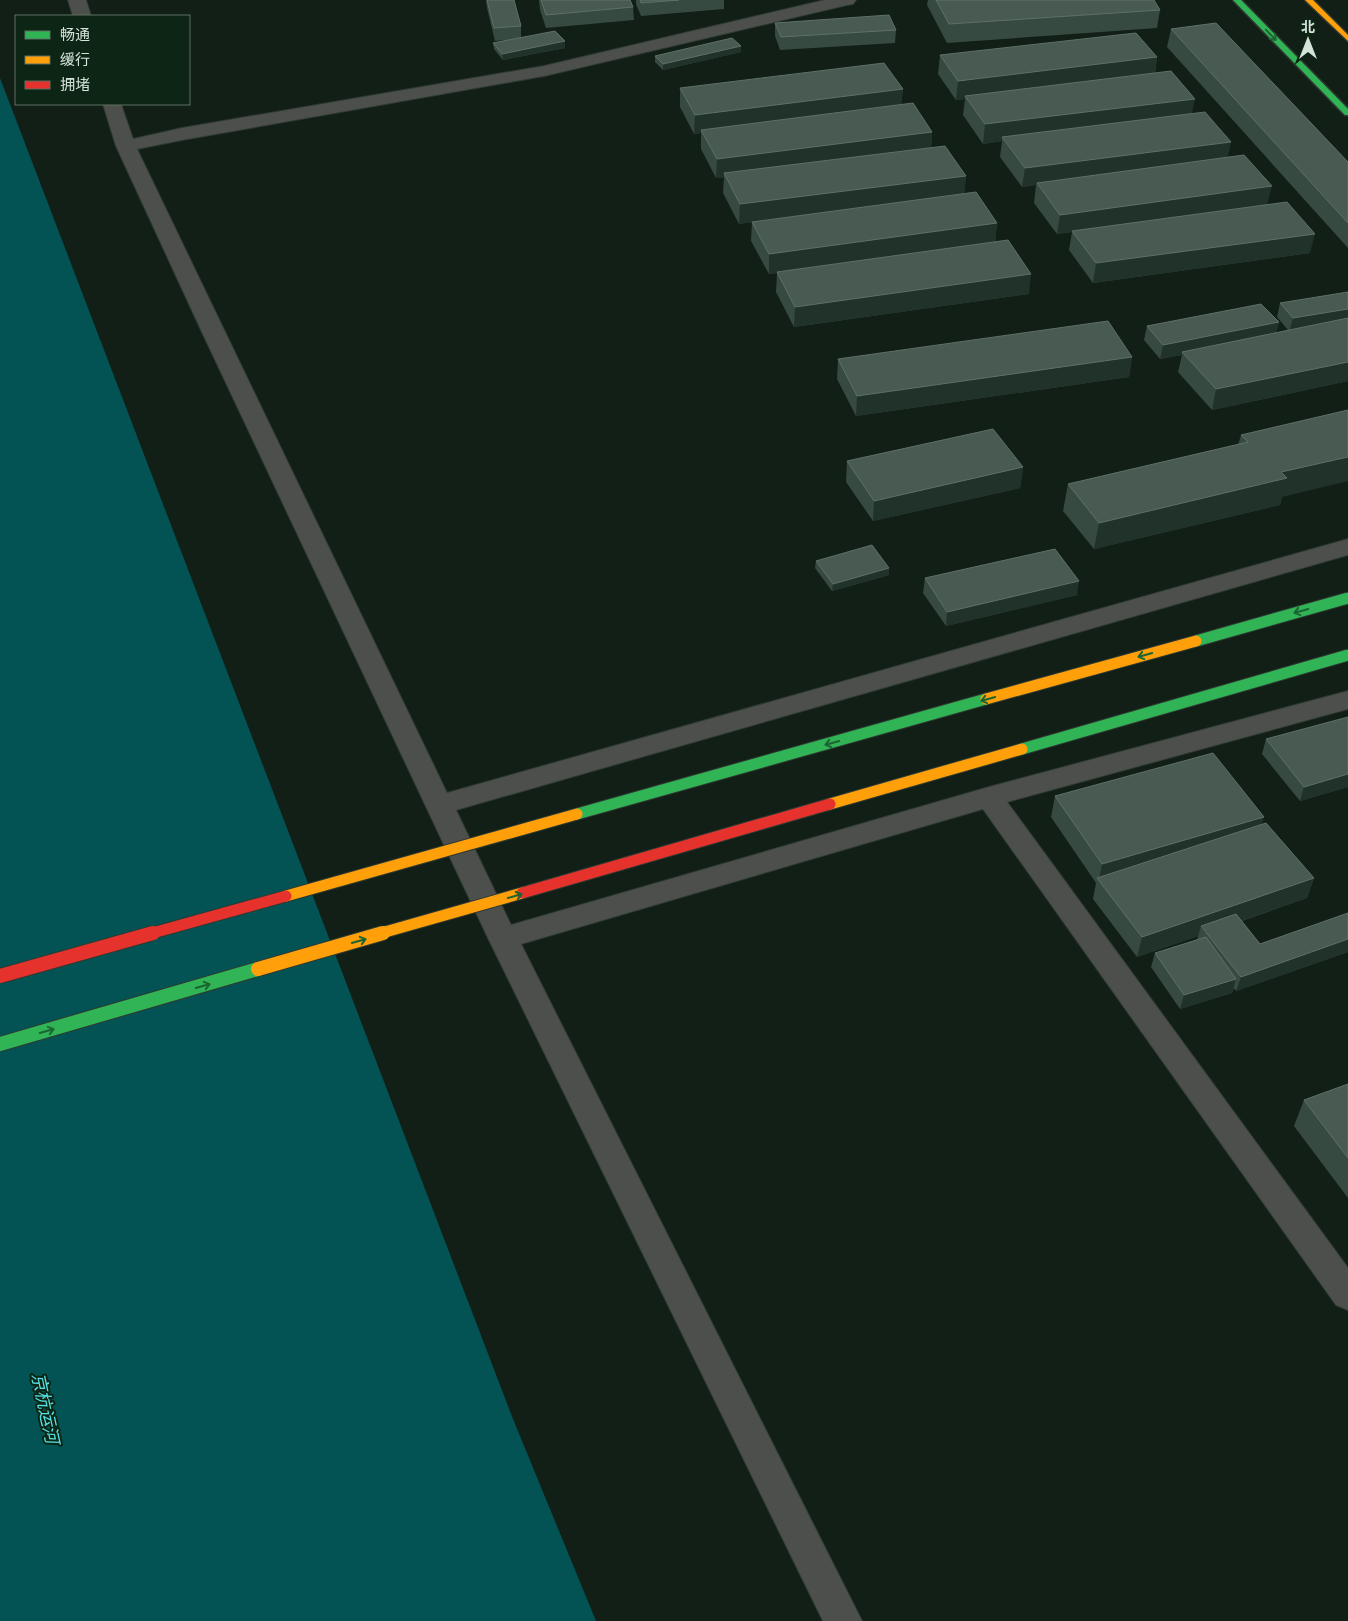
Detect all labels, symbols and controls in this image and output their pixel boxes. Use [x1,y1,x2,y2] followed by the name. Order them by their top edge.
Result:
[15,15,190,105] legend
[1283,15,1333,65] north arrow
[1301,18,1315,35] text: 北
[60,25,90,43] text: 畅通
[1265,29,1277,41] one-way arrow
[60,50,90,68] text: 缓行
[60,75,90,93] text: 拥堵
[1293,607,1309,617] one-way arrow
[1137,651,1153,660] one-way arrow
[981,695,997,704] one-way arrow
[824,738,840,748] one-way arrow
[507,890,523,900] one-way arrow
[351,935,367,945] one-way arrow
[195,980,211,990] one-way arrow
[38,1025,54,1035] one-way arrow
[28,1370,65,1448] water label: 京杭运河

